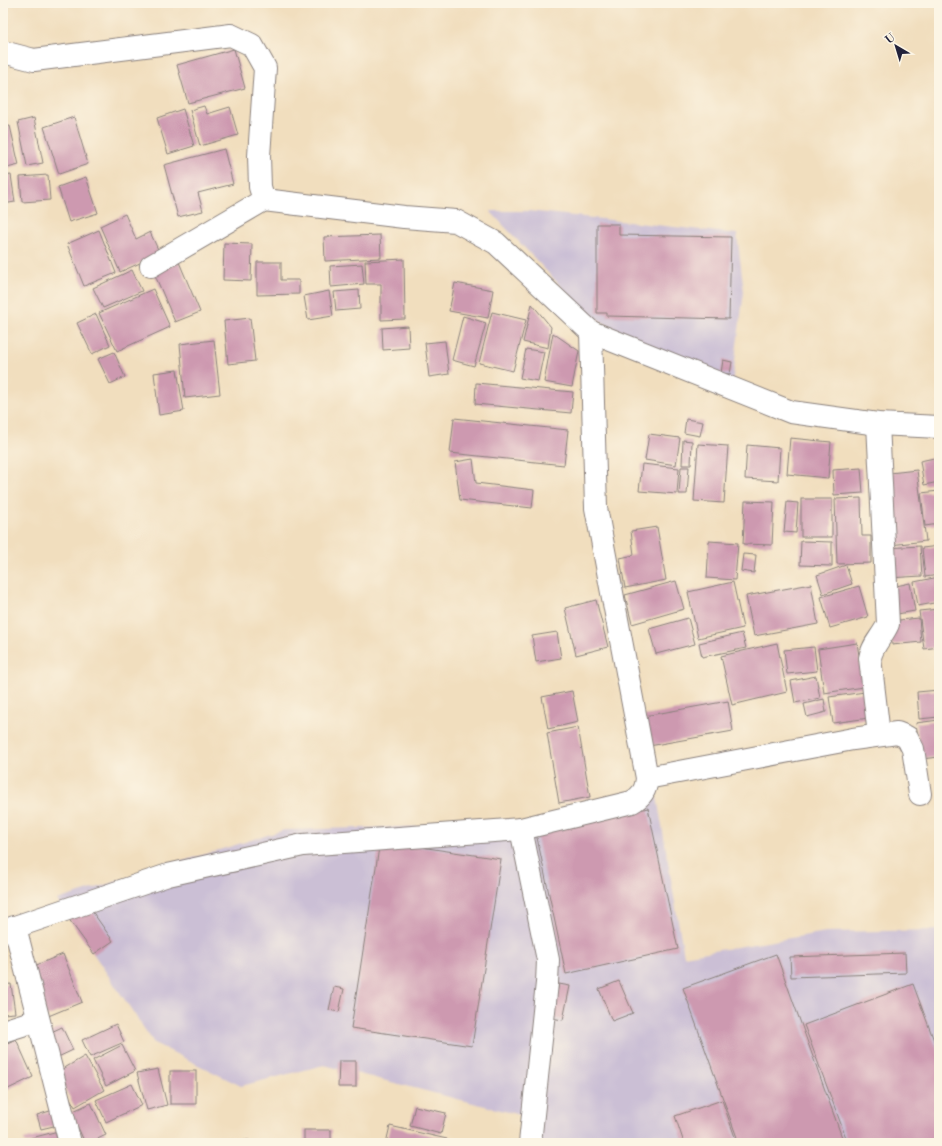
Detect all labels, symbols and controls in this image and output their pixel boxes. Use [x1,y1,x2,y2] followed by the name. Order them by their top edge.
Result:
[876,26,916,66] north arrow
[883,30,899,47] text: U

